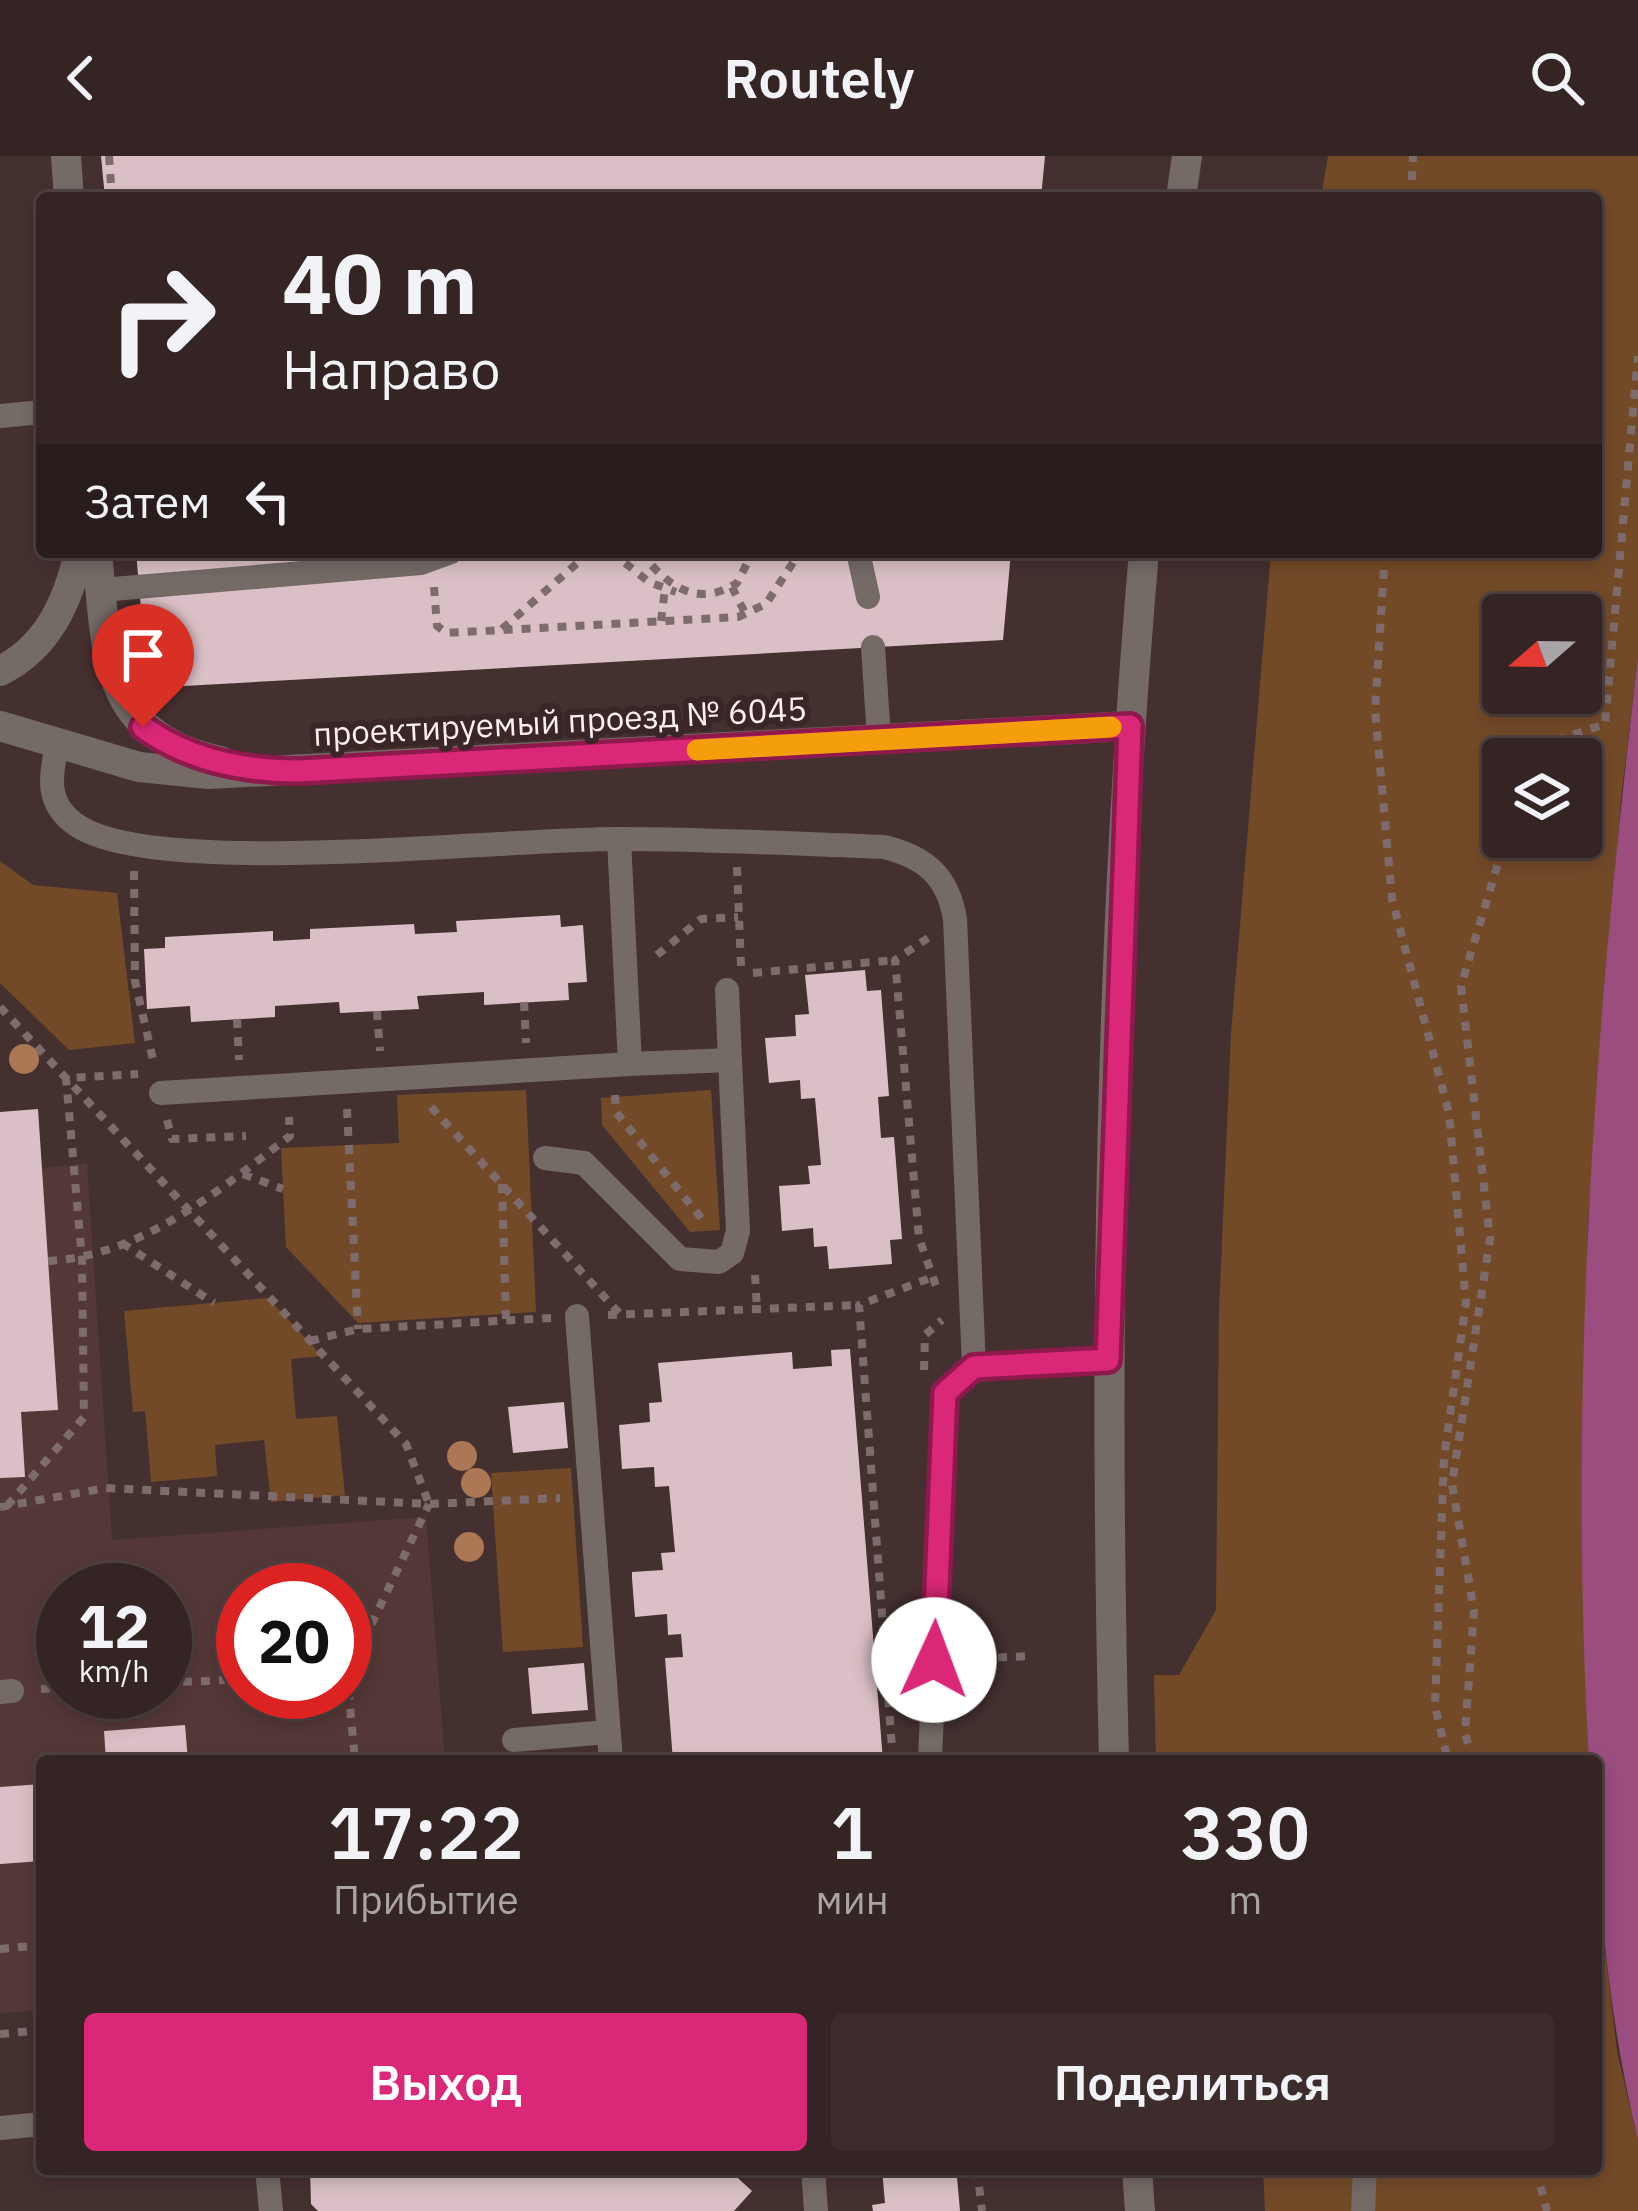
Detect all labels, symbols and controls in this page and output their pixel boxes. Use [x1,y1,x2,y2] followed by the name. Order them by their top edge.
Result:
[723,43,915,113] text: Routely
[48,45,114,111] icon: back
[1524,45,1590,111] icon: search
[282,228,478,337] text: 40 m
[84,240,240,396] icon: right
[282,334,500,404] text: Направо
[235,468,301,534] icon: left
[84,472,211,530] text: Затем
[1482,594,1602,714] north arrow
[1482,594,1602,858] map controls
[92,604,194,727] pin
[110,622,176,688] icon: arrive
[312,686,808,755] street label: проектируемый проезд № 6045
[1482,738,1602,858] button: layers
[216,1563,372,1719] speed limit sign: 20
[78,1586,150,1665] text: 12
[871,1597,997,1723] position arrow
[79,1651,149,1690] text: km/h
[328,1785,524,1879] text: 17:22
[830,1785,874,1879] text: 1
[1180,1785,1310,1879] text: 330
[333,1874,519,1925] text: Прибытие
[816,1874,889,1925] text: мин
[1228,1874,1262,1925] text: m
[84,2013,807,2151] button: Выход
[831,2013,1554,2151] button: Поделиться

